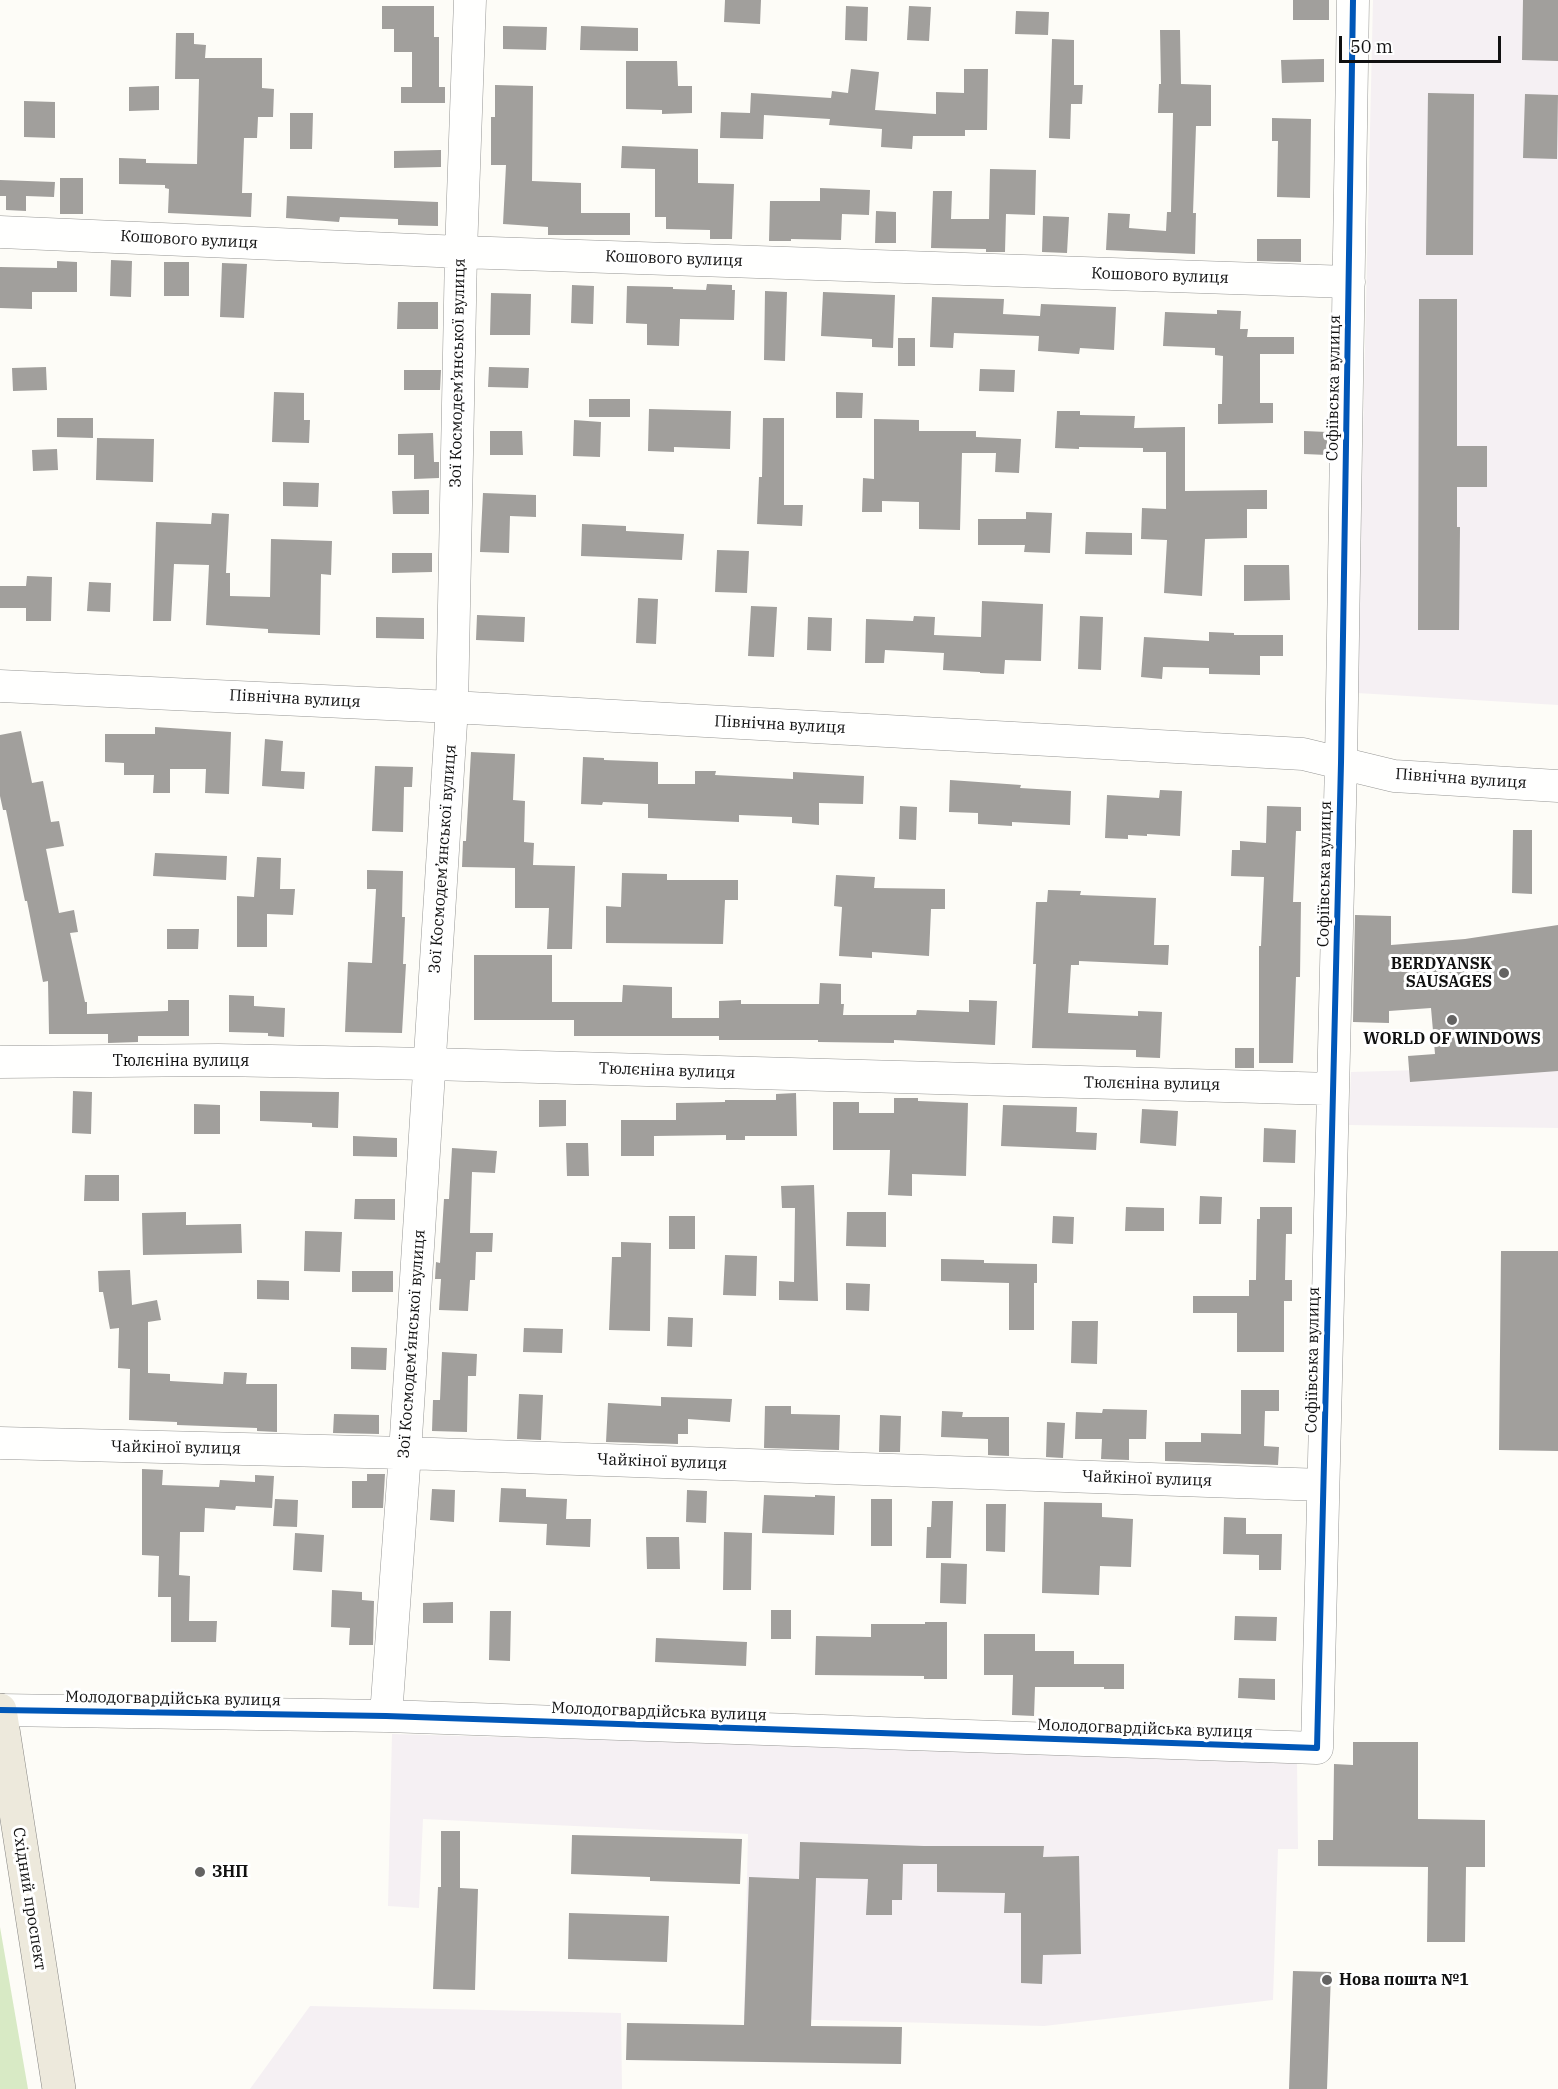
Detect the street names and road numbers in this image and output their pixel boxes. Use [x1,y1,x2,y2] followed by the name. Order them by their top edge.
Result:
[120,227,258,253] street label: Кошового вулиця
[605,247,743,271] street label: Кошового вулиця
[446,258,470,488] street label: Зої Космодем’янської вулиця
[1091,264,1229,288] street label: Кошового вулиця
[1323,315,1345,461] street label: Софіївська вулиця
[229,686,361,712] street label: Північна вулиця
[714,712,846,738] street label: Північна вулиця
[425,744,461,974] street label: Зої Космодем’янської вулиця
[1395,765,1527,793] street label: Північна вулиця
[1314,801,1336,947] street label: Софіївська вулиця
[113,1051,249,1071] street label: Тюлєніна вулиця
[598,1059,736,1083] street label: Тюлєніна вулиця
[1083,1073,1221,1095] street label: Тюлєніна вулиця
[394,1229,430,1459] street label: Зої Космодем’янської вулиця
[1302,1287,1324,1433] street label: Софіївська вулиця
[111,1437,241,1459] street label: Чайкіної вулиця
[597,1450,727,1474] street label: Чайкіної вулиця
[1082,1467,1212,1491] street label: Чайкіної вулиця
[65,1688,281,1710] street label: Молодогвардійська вулиця
[551,1699,767,1725] street label: Молодогвардійська вулиця
[1037,1716,1253,1742] street label: Молодогвардійська вулиця
[8,1826,50,1972] street label: Східний проспект

